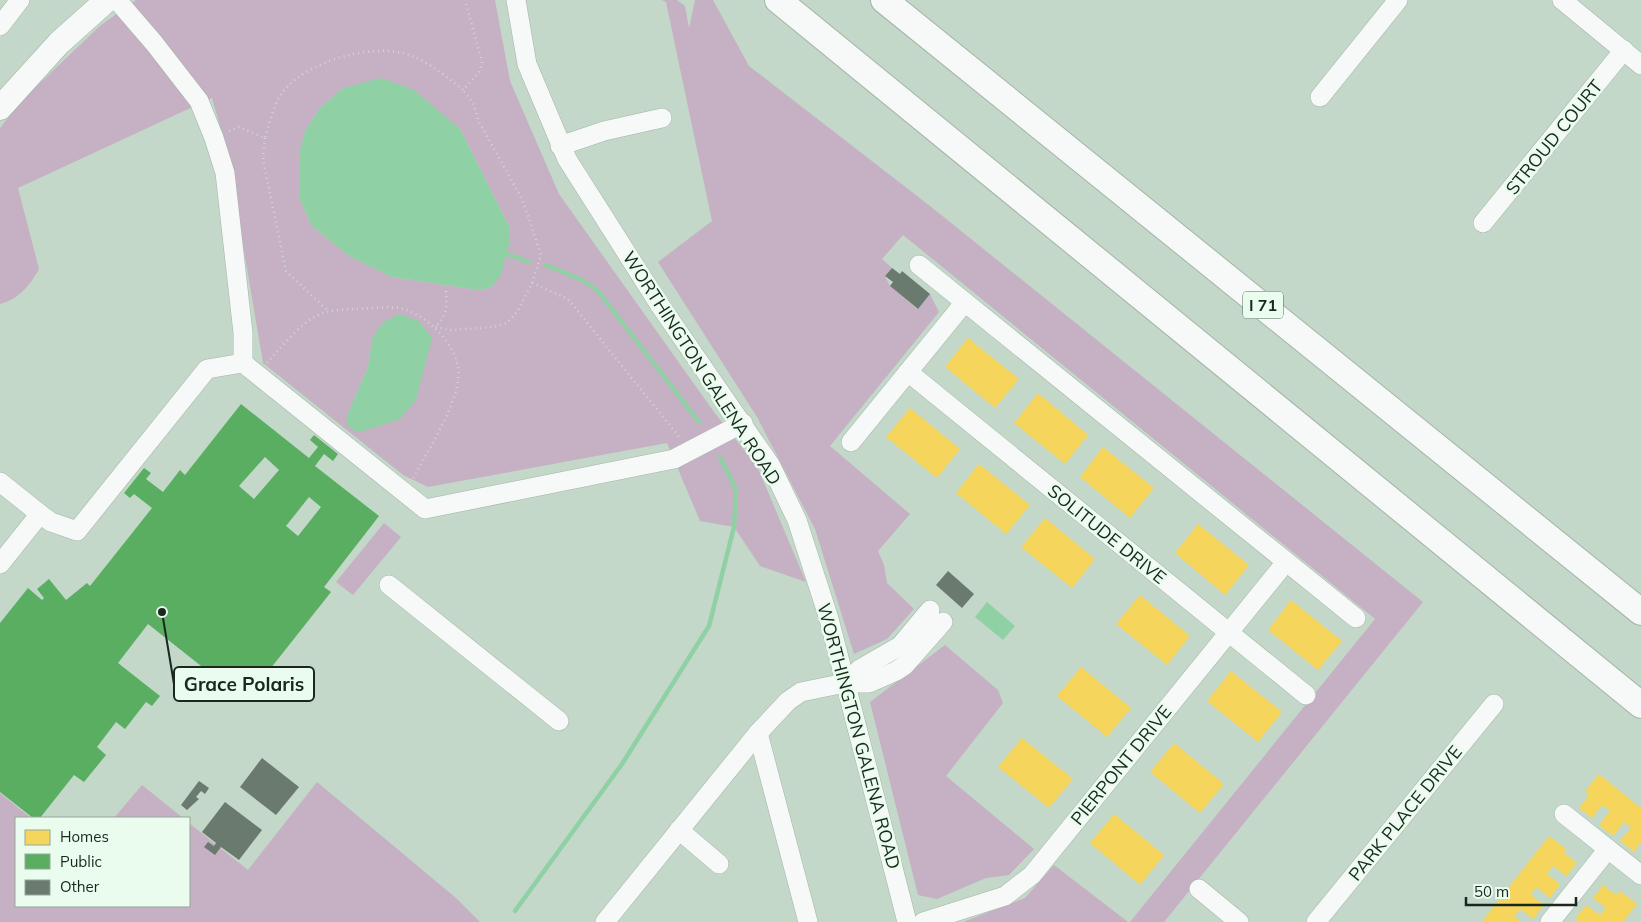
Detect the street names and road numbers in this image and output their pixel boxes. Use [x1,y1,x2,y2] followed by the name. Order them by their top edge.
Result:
[1501,75,1607,199] street label: STROUD COURT
[618,247,786,489] street label: WORTHINGTON GALENA ROAD
[1243,292,1283,318] road number: I 71
[1043,479,1171,589] street label: SOLITUDE DRIVE
[812,600,906,872] street label: WORTHINGTON GALENA ROAD
[1066,700,1176,830] street label: PIERPONT DRIVE
[1343,741,1467,885] street label: PARK PLACE DRIVE

